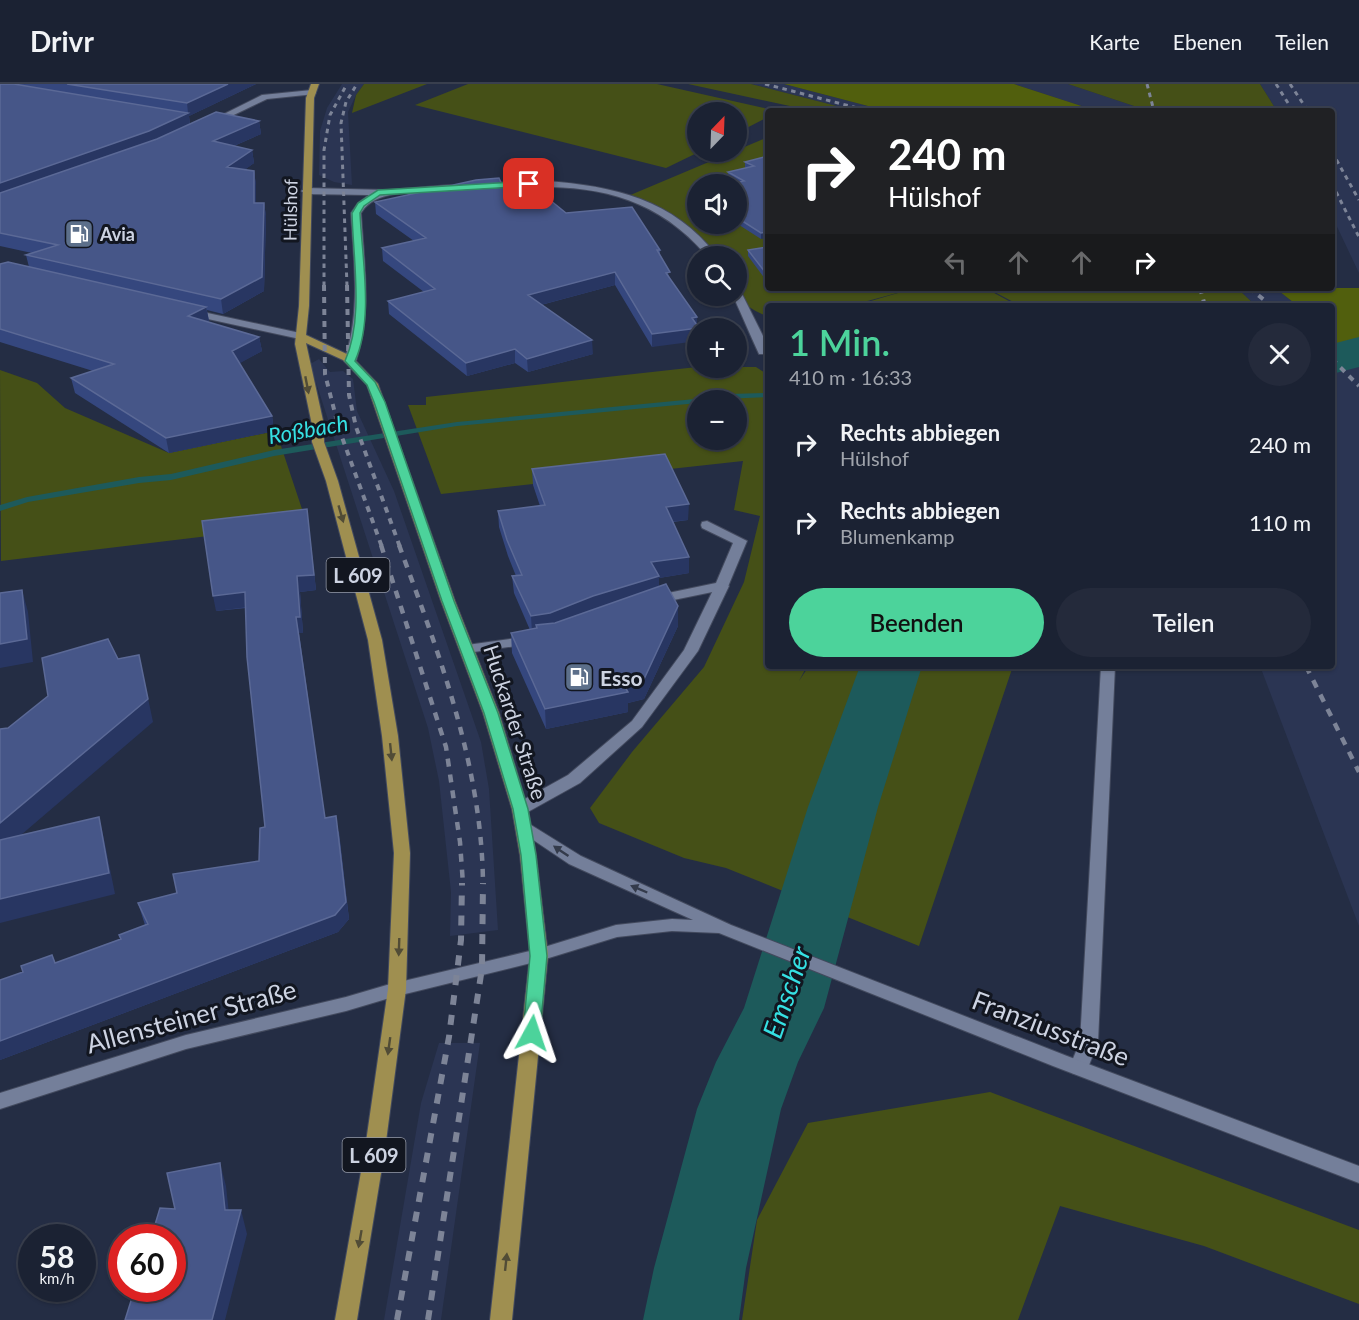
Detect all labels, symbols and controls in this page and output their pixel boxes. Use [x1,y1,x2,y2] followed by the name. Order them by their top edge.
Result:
[30,24,94,58] text: Drivr
[1089,29,1140,54] text: Karte
[1173,29,1242,54] text: Ebenen
[1275,29,1329,54] text: Teilen
[687,102,747,162] north arrow
[687,102,747,450] map controls
[888,129,1006,179] text: 240 m
[789,132,867,210] icon: right
[503,158,554,209] pin
[512,167,545,200] icon: arrive
[687,174,747,234] button: sound
[278,178,302,241] street label: Hülshof
[888,180,981,213] text: Hülshof
[63,218,95,250] fuel station icon: Avia
[99,223,135,245] place label: Avia
[687,246,747,306] button: search
[939,246,972,279] icon: left
[1002,246,1035,279] icon: ahead
[1065,246,1098,279] icon: ahead
[1128,246,1161,279] icon: right
[687,318,747,378] button: +
[789,320,890,364] text: 1 Min.
[1248,323,1311,386] button: close
[789,365,912,389] text: 410 m · 16:33
[303,376,313,394] one-way arrow
[687,390,747,450] button: −
[266,409,350,449] water label: Roßbach
[840,419,1000,446] text: Rechts abbiegen
[789,428,822,461] icon: right
[1249,431,1311,458] text: 240 m
[840,446,909,470] text: Hülshof
[840,497,1000,524] text: Rechts abbiegen
[337,506,346,524] one-way arrow
[789,506,822,539] icon: right
[1249,509,1311,536] text: 110 m
[840,524,955,548] text: Blumenkamp
[326,558,389,592] road number: L 609
[789,588,1044,657] button: Beenden
[1056,588,1311,657] button: Teilen
[479,642,553,802] street label: Huckarder Straße
[563,661,595,693] fuel station icon: Esso
[600,665,642,690] place label: Esso
[386,743,396,762] one-way arrow
[553,845,569,857] one-way arrow
[629,884,647,894] one-way arrow
[394,937,403,956] one-way arrow
[755,941,817,1042] water label: Emscher
[82,973,300,1059] street label: Allensteiner Straße
[968,983,1134,1073] street label: Franziusstraße
[500,1001,564,1065] position arrow
[385,1037,394,1056] one-way arrow
[342,1138,406,1172] road number: L 609
[108,1224,186,1302] speed limit sign: 60
[355,1230,364,1249] one-way arrow
[40,1238,74,1274] text: 58
[501,1252,511,1271] one-way arrow
[39,1269,75,1287] text: km/h

